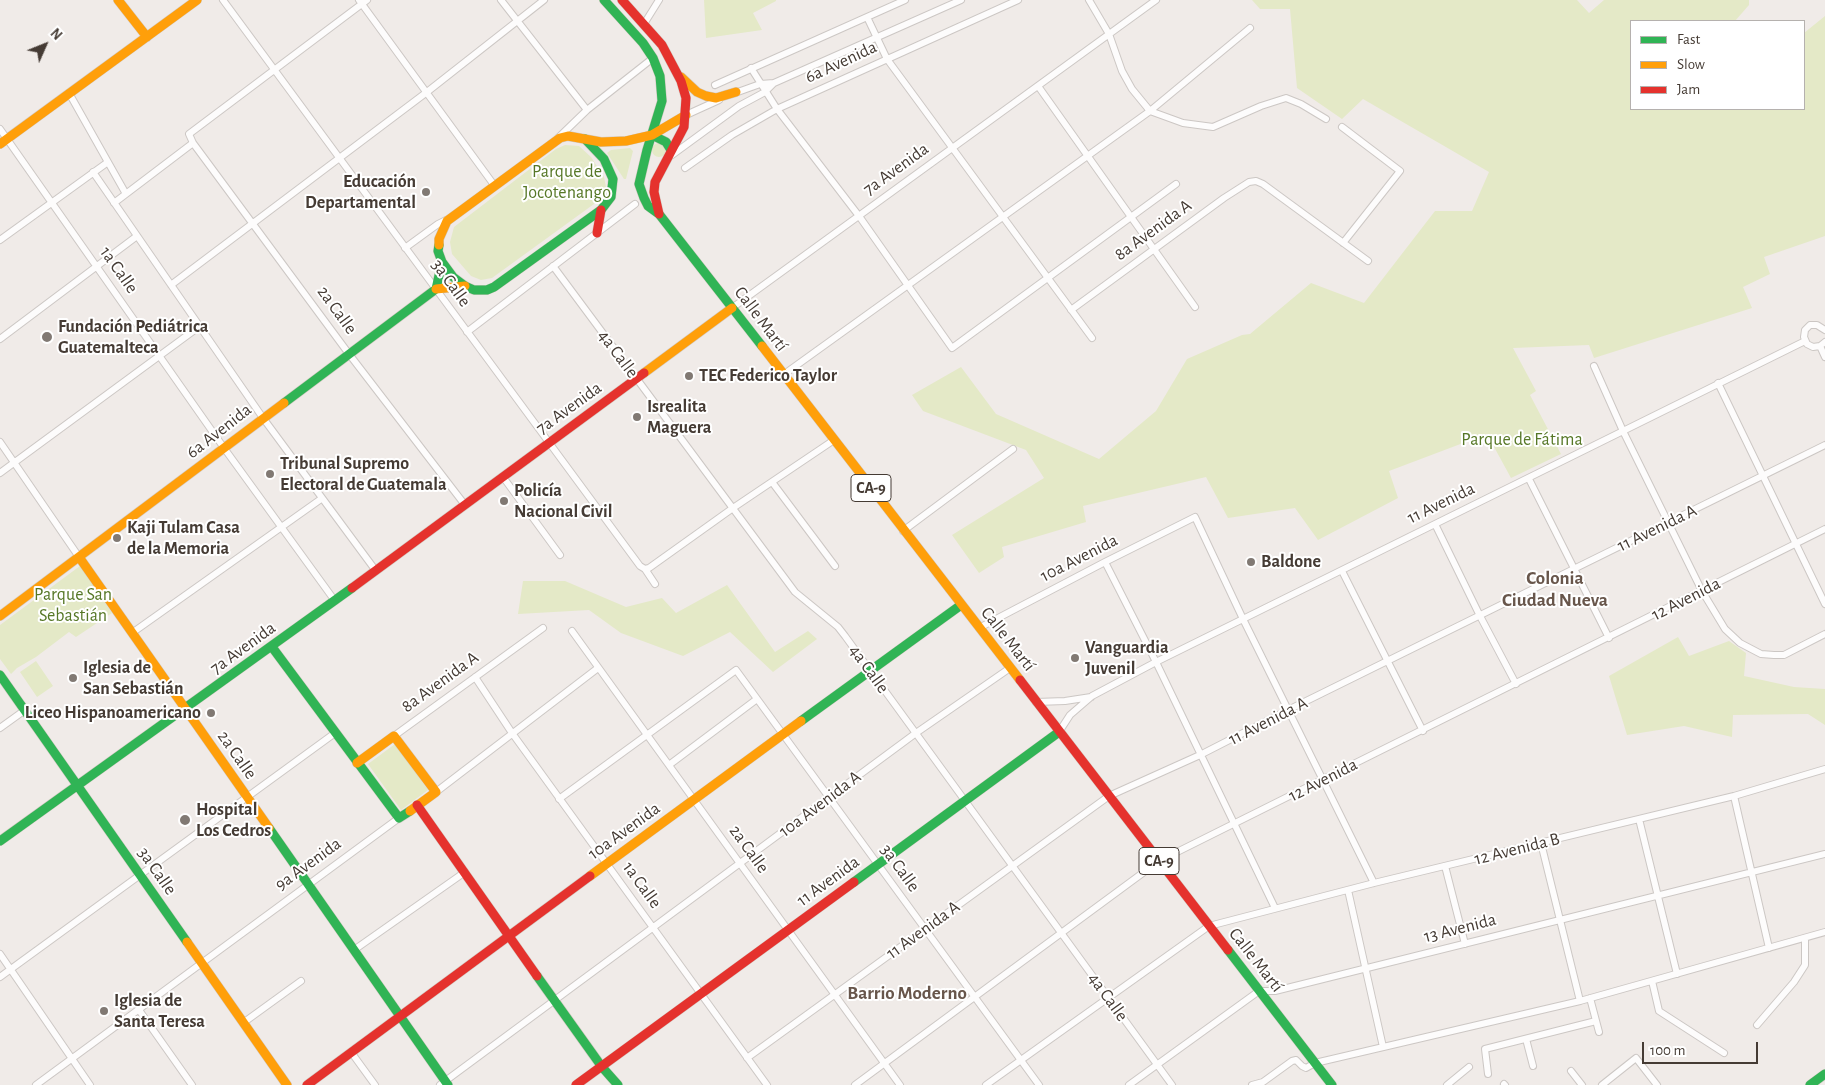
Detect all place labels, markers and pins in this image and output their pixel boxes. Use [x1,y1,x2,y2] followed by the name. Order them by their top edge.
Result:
[305,171,416,213] place label: Educación Departamental
[420,186,432,198] marker: Educación Departamental
[58,316,208,358] place label: Fundación Pediátrica Guatemalteca
[40,330,54,344] marker: Fundación Pediátrica Guatemalteca
[699,365,837,387] place label: TEC Federico Taylor
[683,370,695,382] marker: TEC Federico Taylor
[647,396,711,438] place label: Isrealita Maguera
[631,411,643,423] marker: Isrealita Maguera
[280,453,447,496] place label: Tribunal Supremo Electoral de Guatemala
[264,468,276,480] marker: Tribunal Supremo Electoral de Guatemala
[514,480,612,522] place label: Policía Nacional Civil
[498,495,510,507] marker: Policía Nacional Civil
[127,517,240,560] place label: Kaji Tulam Casa de la Memoria
[111,532,123,544] marker: Kaji Tulam Casa de la Memoria
[1261,551,1321,573] place label: Baldone
[1245,556,1257,568] marker: Baldone
[1085,637,1169,680] place label: Vanguardia Juvenil
[1069,652,1081,664] marker: Vanguardia Juvenil
[83,657,183,700] place label: Iglesia de San Sebastián
[67,672,79,684] marker: Iglesia de San Sebastián
[25,702,201,724] place label: Liceo Hispanoamericano
[205,707,217,719] marker: Liceo Hispanoamericano
[196,799,271,842] place label: Hospital Los Cedros
[178,813,192,827] marker: Hospital Los Cedros
[114,990,205,1032] place label: Iglesia de Santa Teresa
[98,1005,110,1017] marker: Iglesia de Santa Teresa

